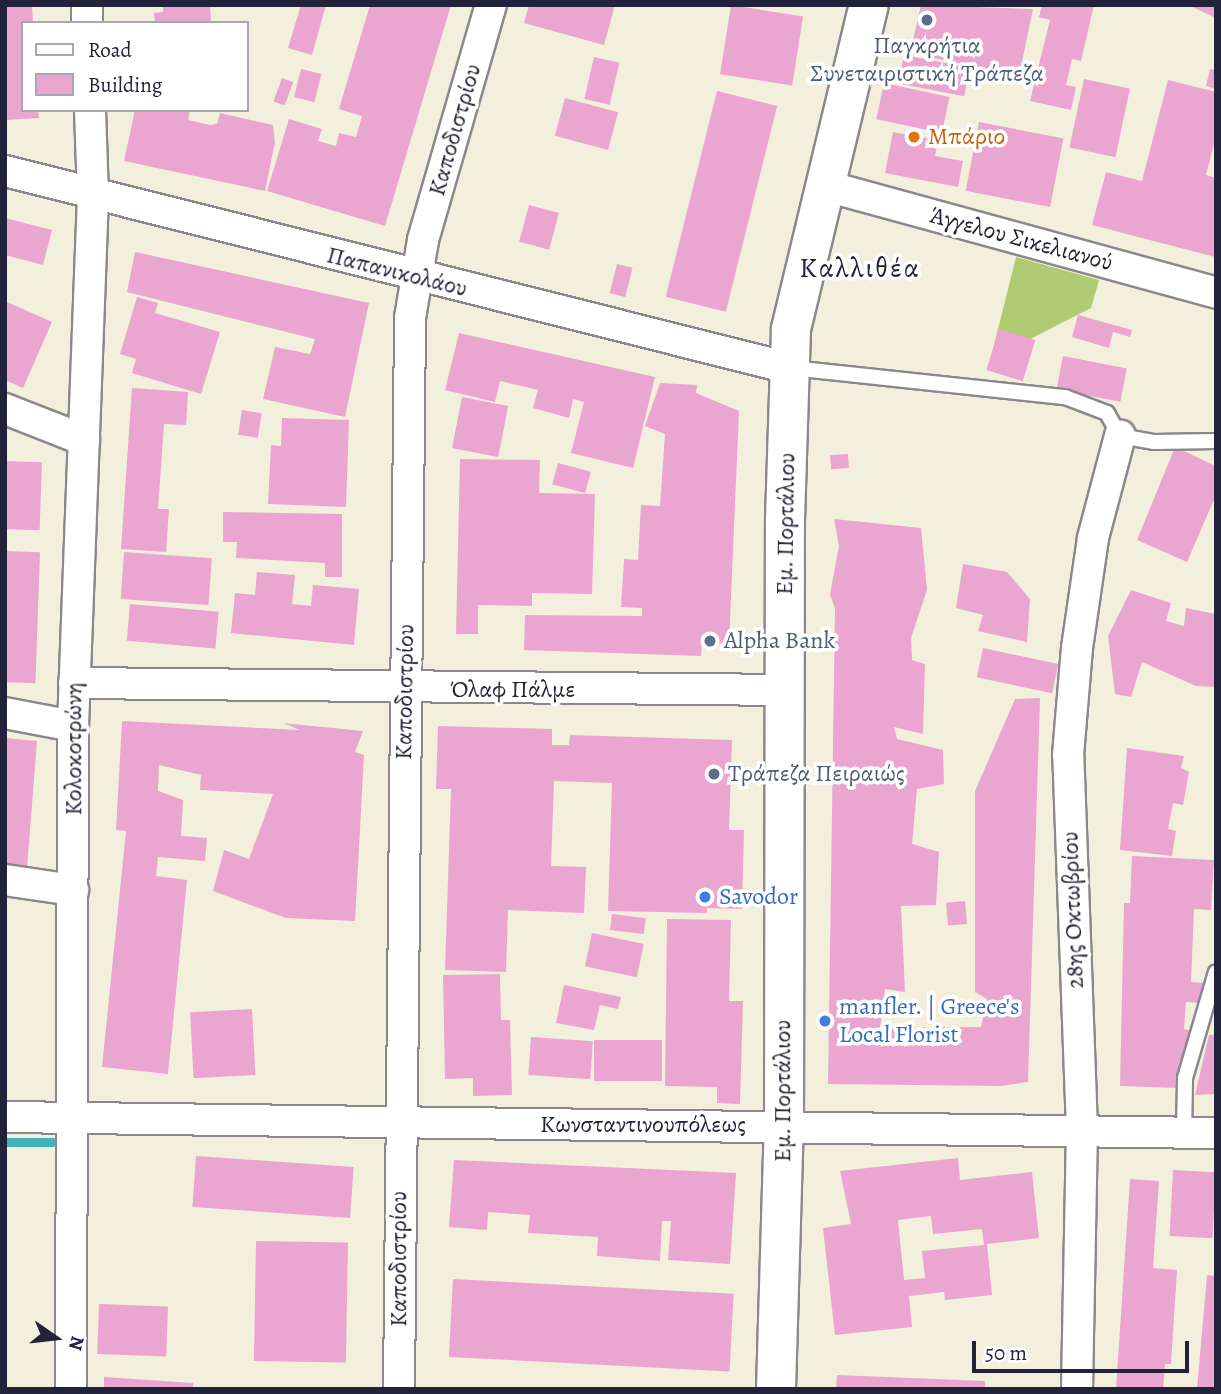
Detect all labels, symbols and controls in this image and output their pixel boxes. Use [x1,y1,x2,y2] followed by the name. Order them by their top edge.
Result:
[919,12,935,28] marker: Παγκρήτια Συνεταιριστική Τράπεζα
[21,21,248,112] legend
[810,32,1044,88] place label: Παγκρήτια Συνεταιριστική Τράπεζα
[88,36,132,64] text: Road
[422,61,488,199] street label: Καποδιστρίου
[88,71,162,99] text: Building
[928,123,1005,151] place label: Μπάριο
[906,129,922,145] marker: Μπάριο
[926,201,1116,277] street label: Άγγελου Σικελιανού
[324,241,470,303] street label: Παπανικολάου
[801,251,919,285] district label: Καλλιθέα
[770,452,802,596] street label: Εμ. Πορτάλιου
[389,624,421,760] street label: Καποδιστρίου
[724,627,835,655] place label: Alpha Bank
[702,633,718,649] marker: Alpha Bank
[451,676,575,704] street label: Όλαφ Πάλμε
[60,682,88,816] street label: Κολοκοτρώνη
[728,760,905,788] place label: Τράπεζα Πειραιώς
[706,766,722,782] marker: Τράπεζα Πειραιώς
[1056,831,1090,989] street label: 28ης Οκτωβρίου
[719,883,798,911] place label: Savodor
[697,889,713,905] marker: Savodor
[839,993,1020,1049] place label: manfler. | Greece's Local Florist
[817,1013,833,1029] marker: manfler. | Greece's Local Florist
[769,1020,797,1162] street label: Εμ. Πορτάλιου
[540,1111,746,1139] street label: Κωνσταντινουπόλεως
[385,1191,413,1327] street label: Καποδιστρίου
[21,1303,91,1373] north arrow
[976,1328,1193,1372] scale bar
[62,1333,91,1353] text: N
[985,1339,1027,1367] text: 50 m

